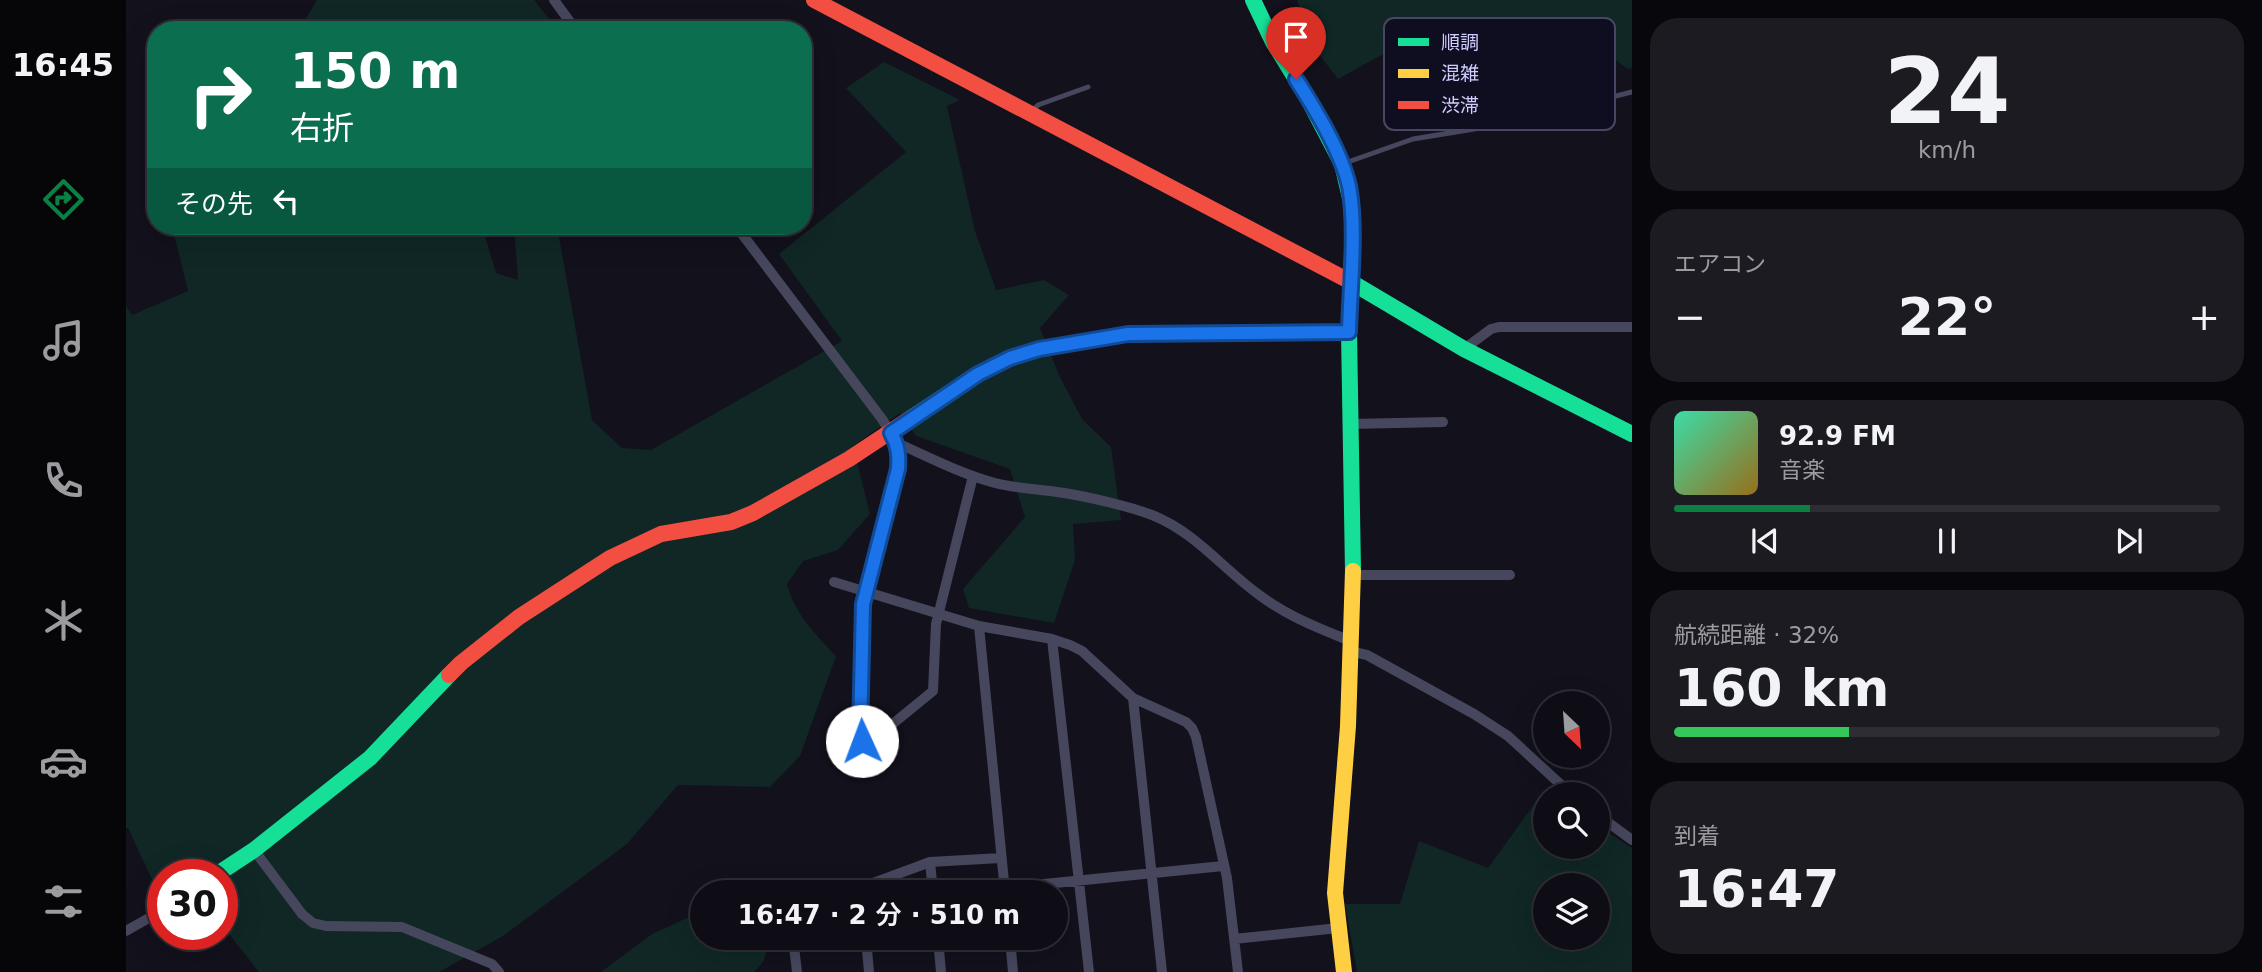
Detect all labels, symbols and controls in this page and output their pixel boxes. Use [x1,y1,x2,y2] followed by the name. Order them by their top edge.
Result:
[1266,7,1326,79] pin
[1277,18,1315,56] icon: arrive
[1384,18,1615,130] legend
[1441,31,1479,53] text: 順調
[1884,39,2010,144] text: 24
[290,43,460,100] text: 150 m
[12,46,114,84] text: 16:45
[175,49,266,140] icon: right
[1441,62,1479,84] text: 混雑
[1441,94,1479,116] text: 渋滞
[290,109,354,147] text: 右折
[1918,137,1976,163] text: km/h
[39,175,88,224] icon: directions
[267,182,305,220] icon: left
[175,189,253,219] text: その先
[1674,251,1766,277] text: エアコン
[1898,287,1996,347] text: 22°
[1674,295,1706,339] text: −
[2188,295,2220,339] text: +
[39,316,88,365] icon: music
[1779,421,1896,451] text: 92.9 FM
[39,456,88,505] icon: phone
[1779,457,1825,483] text: 音楽
[1746,522,1784,560] icon: previous
[1928,522,1966,560] icon: pause
[2110,522,2148,560] icon: next
[39,596,88,645] icon: climate
[1674,622,1839,648] text: 航続距離 · 32%
[1674,658,1889,718] text: 160 km
[1533,691,1610,768] north arrow
[1533,691,1610,950] map controls
[825,704,899,778] position arrow
[39,737,88,786] icon: car
[1533,782,1610,859] button: search
[1674,823,1720,849] text: 到着
[147,859,238,950] speed limit sign: 30
[1674,859,1840,919] text: 16:47
[1533,873,1610,950] button: layers
[39,877,88,926] icon: filters
[738,900,1020,930] text: 16:47 · 2 分 · 510 m

